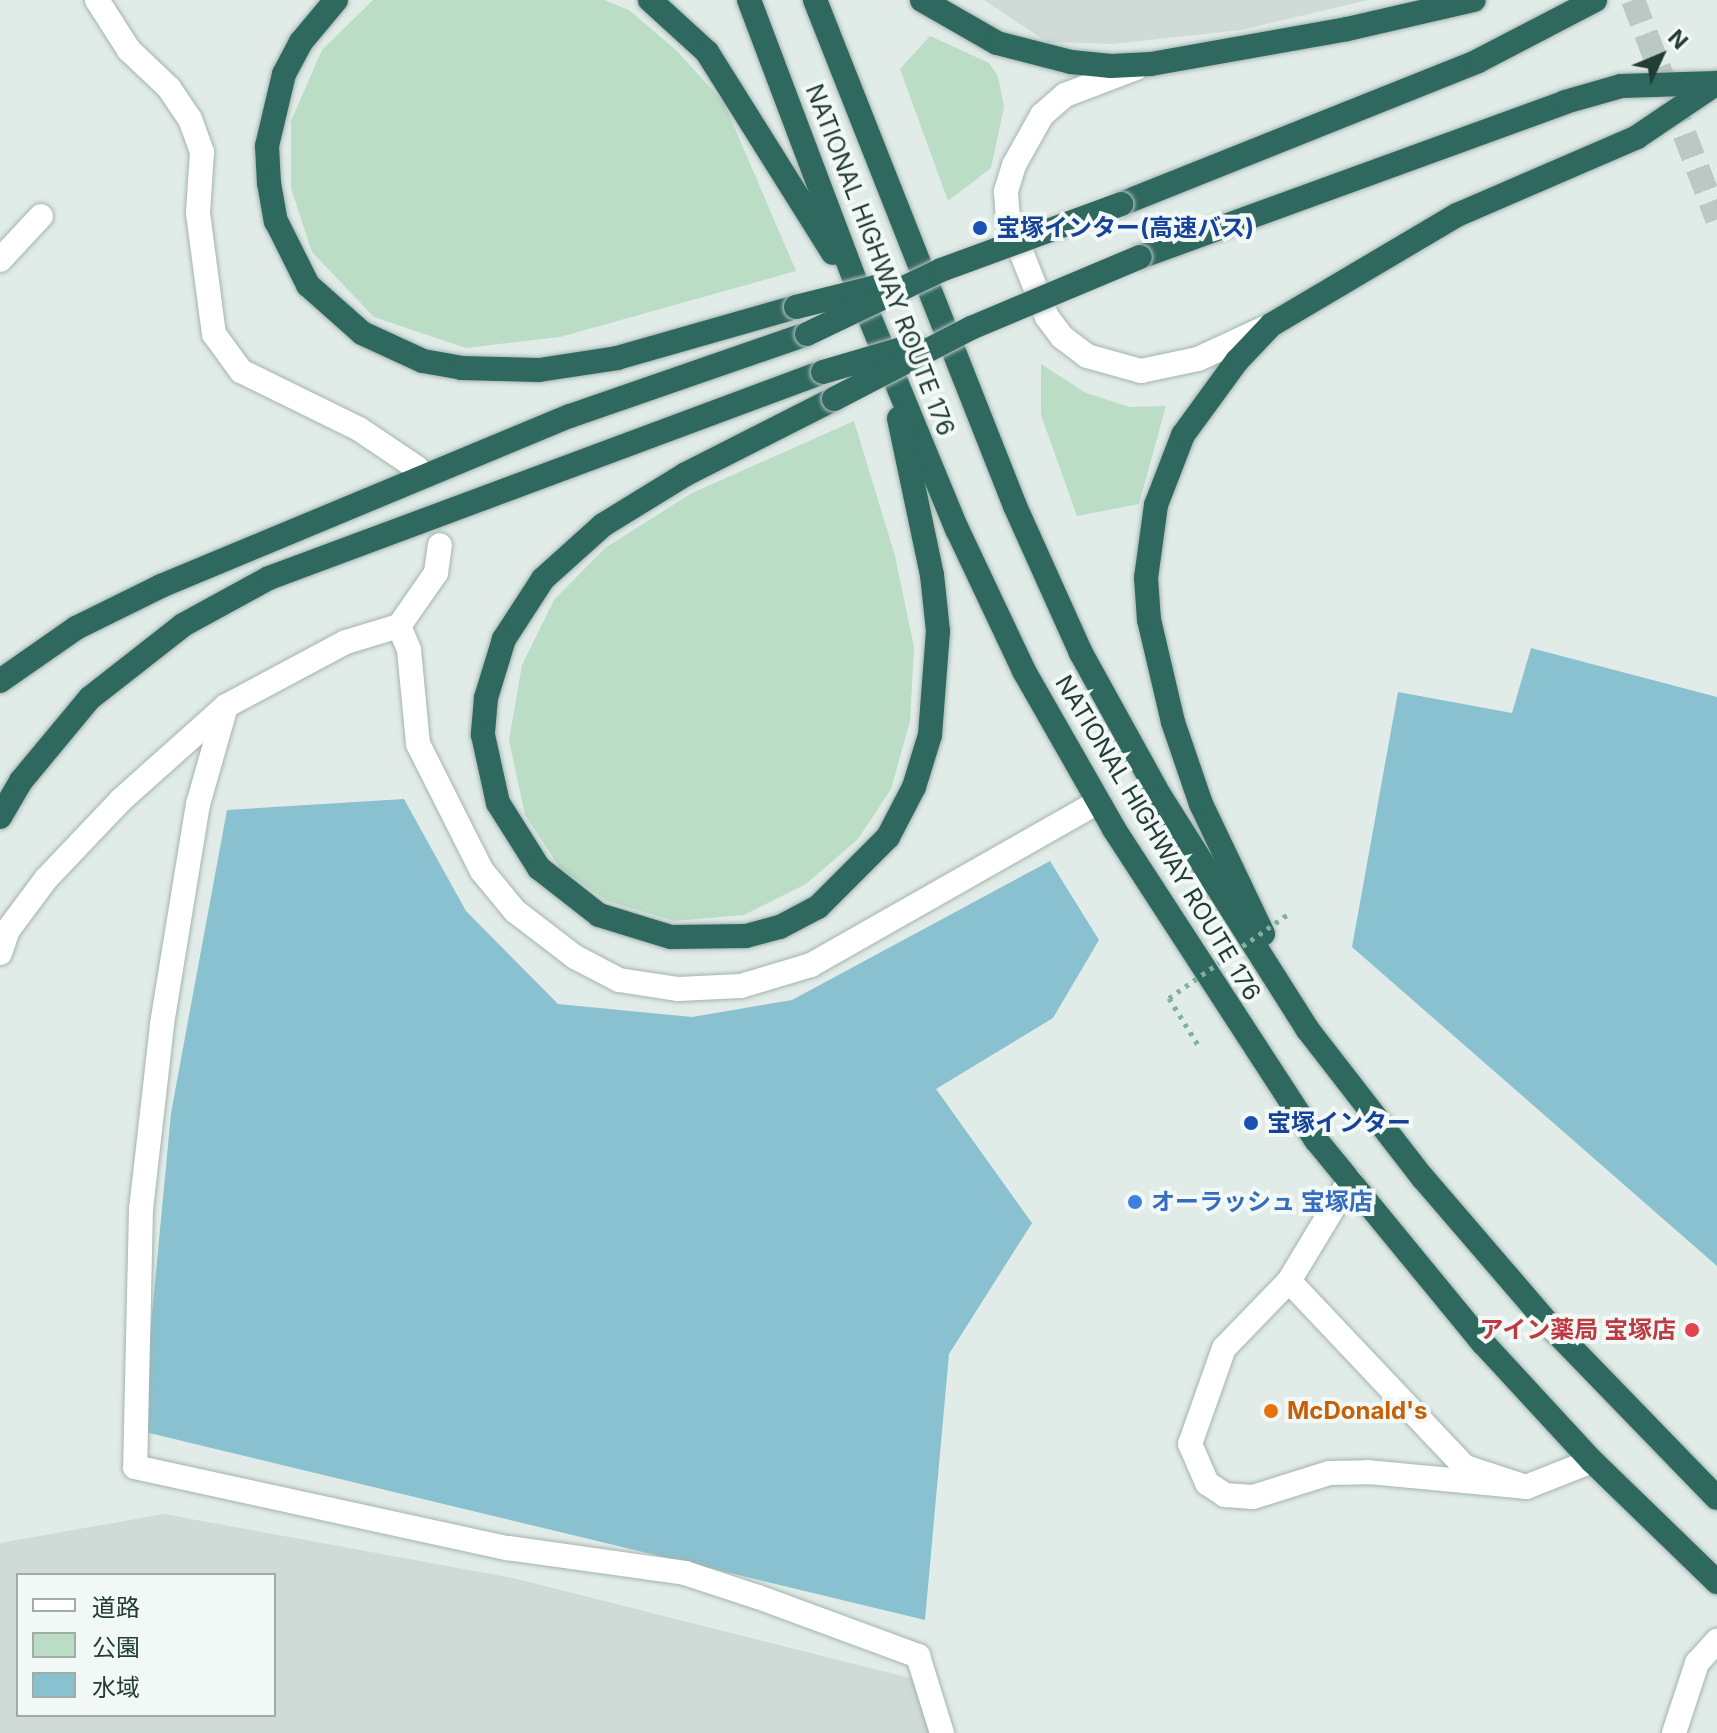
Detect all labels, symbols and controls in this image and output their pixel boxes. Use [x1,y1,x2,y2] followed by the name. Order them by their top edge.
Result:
[1621,16,1701,96] north arrow
[1663,24,1693,54] text: N
[800,80,960,440] street label: NATIONAL HIGHWAY ROUTE 176
[996,214,1254,242] place label: 宝塚インター(高速バス)
[971,219,989,237] marker: 宝塚インター(高速バス)
[1049,670,1267,1006] street label: NATIONAL HIGHWAY ROUTE 176
[1267,1109,1411,1137] place label: 宝塚インター
[1242,1114,1260,1132] marker: 宝塚インター
[1151,1188,1373,1216] place label: オーラッシュ 宝塚店
[1126,1193,1144,1211] marker: オーラッシュ 宝塚店
[1478,1316,1676,1344] place label: アイン薬局 宝塚店
[1683,1321,1701,1339] marker: アイン薬局 宝塚店
[1287,1397,1427,1425] place label: McDonald's
[1262,1402,1280,1420] marker: McDonald's
[16,1573,276,1717] legend
[92,1593,140,1622] text: 道路
[92,1633,140,1662] text: 公園
[92,1673,140,1702] text: 水域

